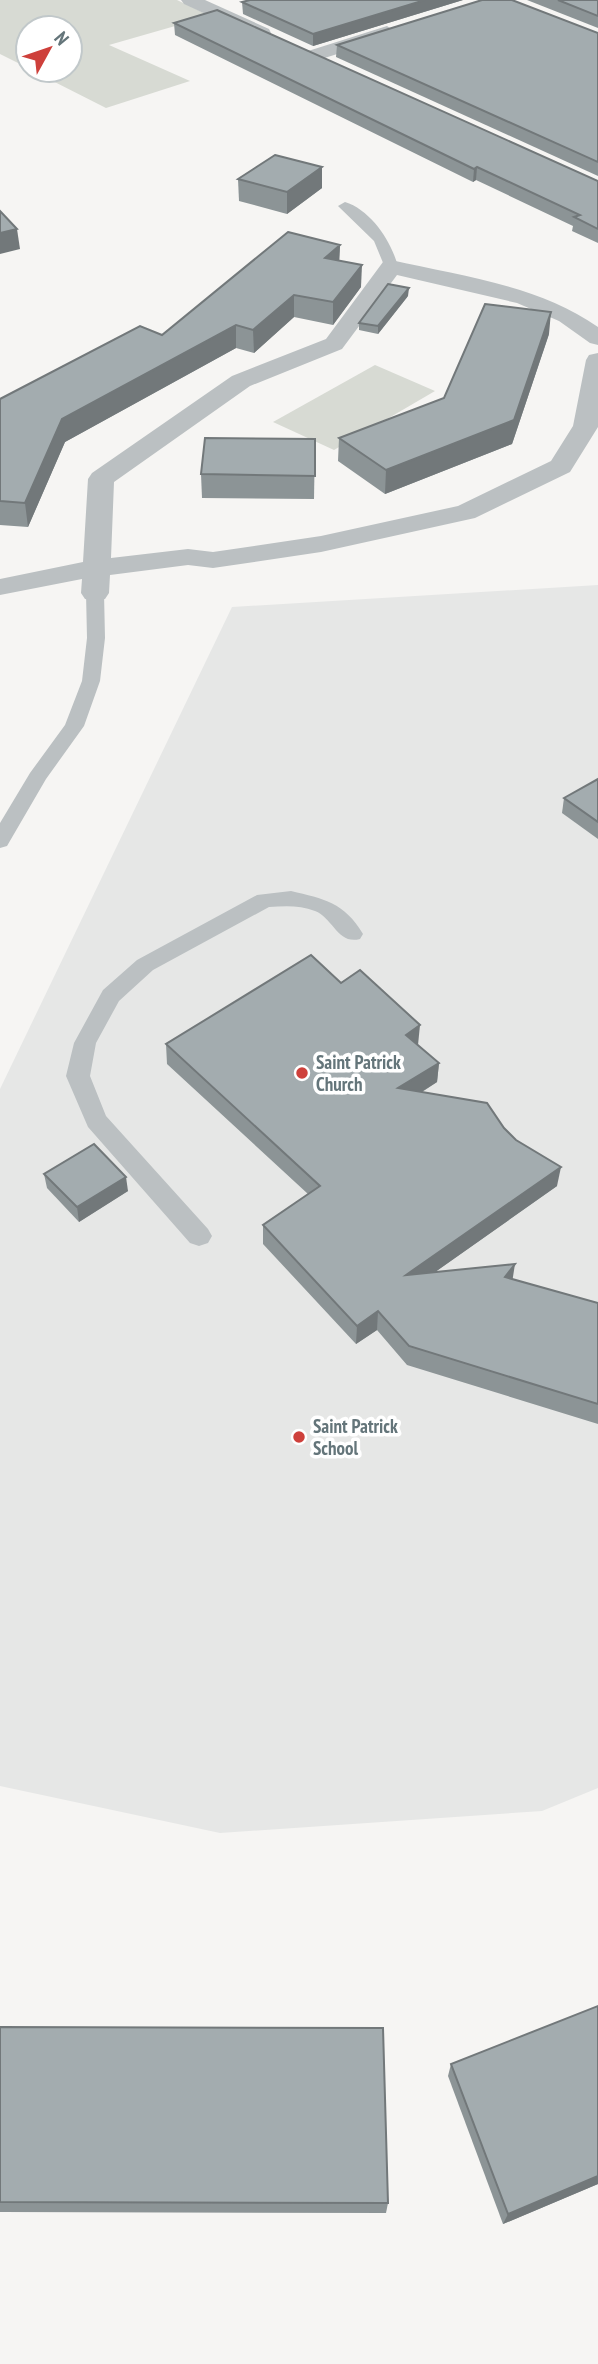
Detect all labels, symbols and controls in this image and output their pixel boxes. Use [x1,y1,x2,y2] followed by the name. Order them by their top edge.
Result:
[14,14,84,84] north arrow
[50,26,75,50] text: N
[316,1050,401,1096] place label: Saint Patrick Church
[294,1065,310,1081] marker: Saint Patrick Church
[313,1414,398,1460] place label: Saint Patrick School
[291,1429,307,1445] marker: Saint Patrick School

